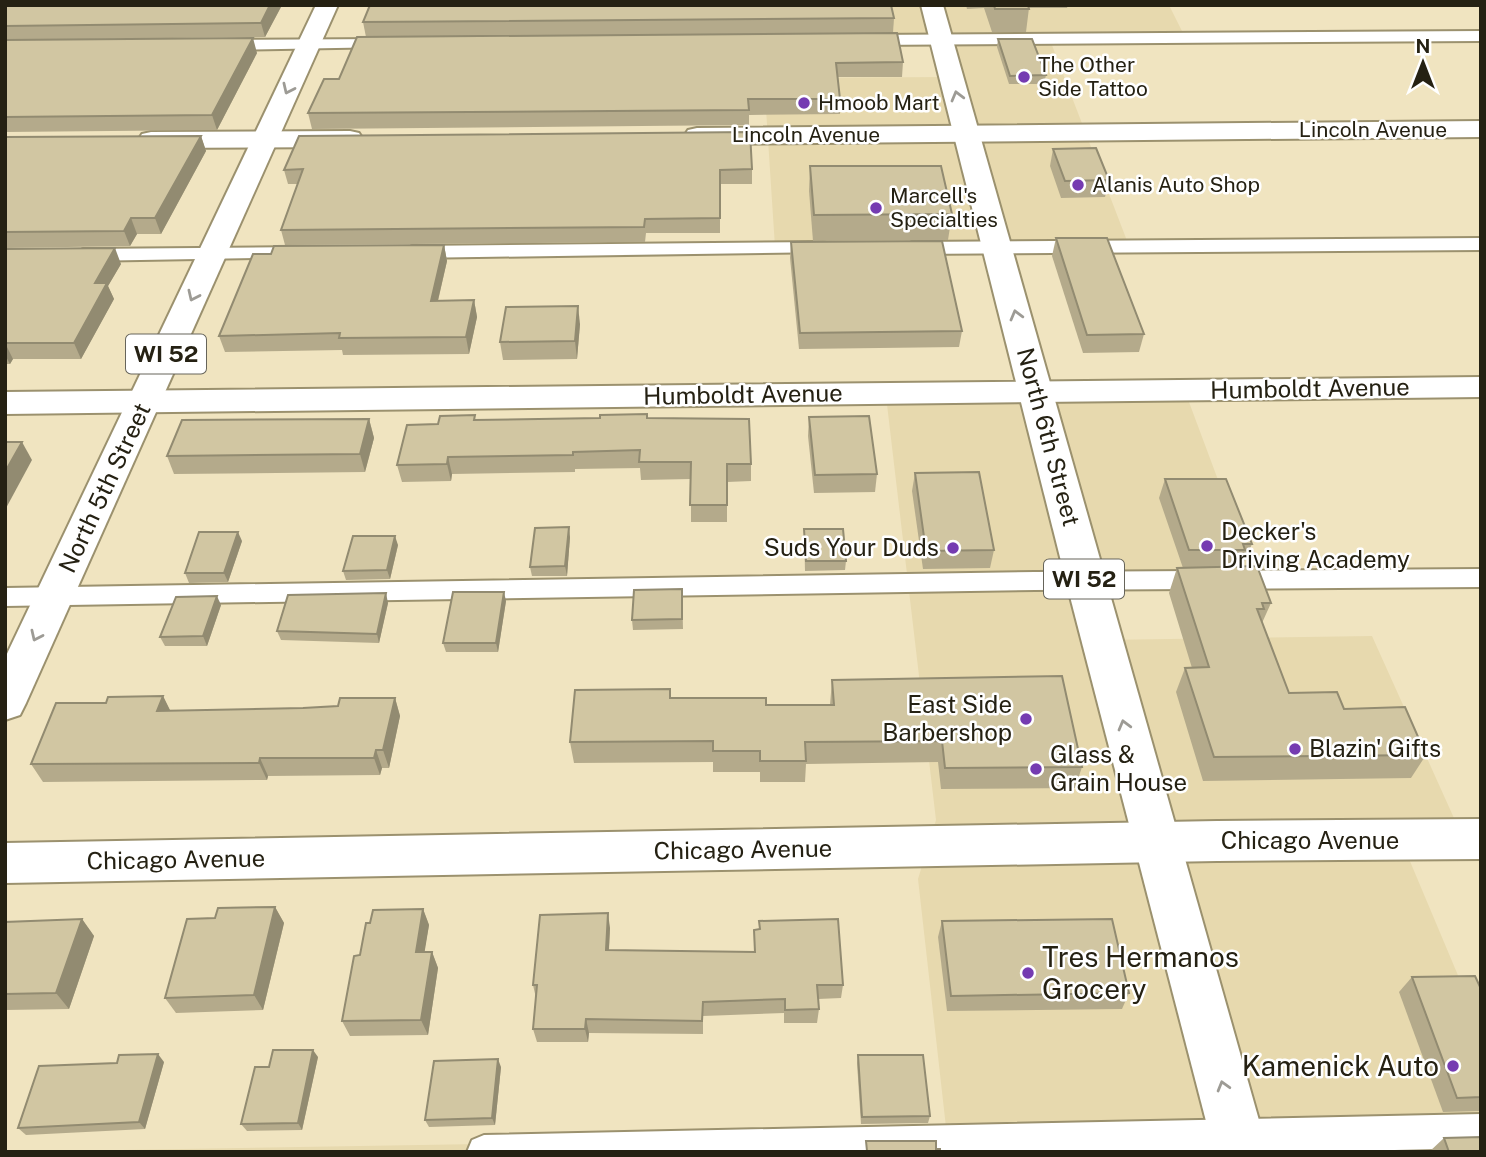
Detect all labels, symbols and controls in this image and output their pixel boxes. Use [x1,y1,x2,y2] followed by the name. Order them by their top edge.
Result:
[1388,28,1458,98] north arrow
[1416,35,1430,57] text: N
[1038,52,1148,101] place label: The Other Side Tattoo
[1016,69,1032,85] marker: The Other Side Tattoo
[282,82,296,95] one-way arrow
[818,90,940,115] place label: Hmoob Mart
[950,90,965,102] one-way arrow
[796,95,812,111] marker: Hmoob Mart
[1299,117,1447,142] street label: Lincoln Avenue
[732,122,880,147] street label: Lincoln Avenue
[1092,172,1260,197] place label: Alanis Auto Shop
[1070,177,1086,193] marker: Alanis Auto Shop
[890,183,998,232] place label: Marcell's Specialties
[868,200,884,216] marker: Marcell's Specialties
[187,289,201,301] one-way arrow
[1010,310,1024,322] one-way arrow
[126,334,206,374] road number: WI 52
[1012,344,1086,529] street label: North 6th Street
[1210,372,1410,404] street label: Humboldt Avenue
[643,378,843,410] street label: Humboldt Avenue
[53,398,156,577] street label: North 5th Street
[1221,517,1410,573] place label: Decker's Driving Academy
[764,533,939,561] place label: Suds Your Duds
[1199,538,1215,554] marker: Decker's Driving Academy
[945,540,961,556] marker: Suds Your Duds
[1044,559,1124,598] road number: WI 52
[31,629,45,641] one-way arrow
[882,690,1012,746] place label: East Side Barbershop
[1018,711,1034,727] marker: East Side Barbershop
[1118,719,1133,731] one-way arrow
[1309,734,1441,762] place label: Blazin' Gifts
[1050,740,1187,796] place label: Glass & Grain House
[1287,741,1303,757] marker: Blazin' Gifts
[1028,761,1044,777] marker: Glass & Grain House
[1221,826,1399,854] street label: Chicago Avenue
[653,833,833,865] street label: Chicago Avenue
[86,843,266,875] street label: Chicago Avenue
[1042,940,1239,1005] place label: Tres Hermanos Grocery
[1020,965,1036,981] marker: Tres Hermanos Grocery
[1242,1049,1439,1082] place label: Kamenick Auto
[1445,1058,1461,1074] marker: Kamenick Auto
[1217,1080,1231,1092] one-way arrow

